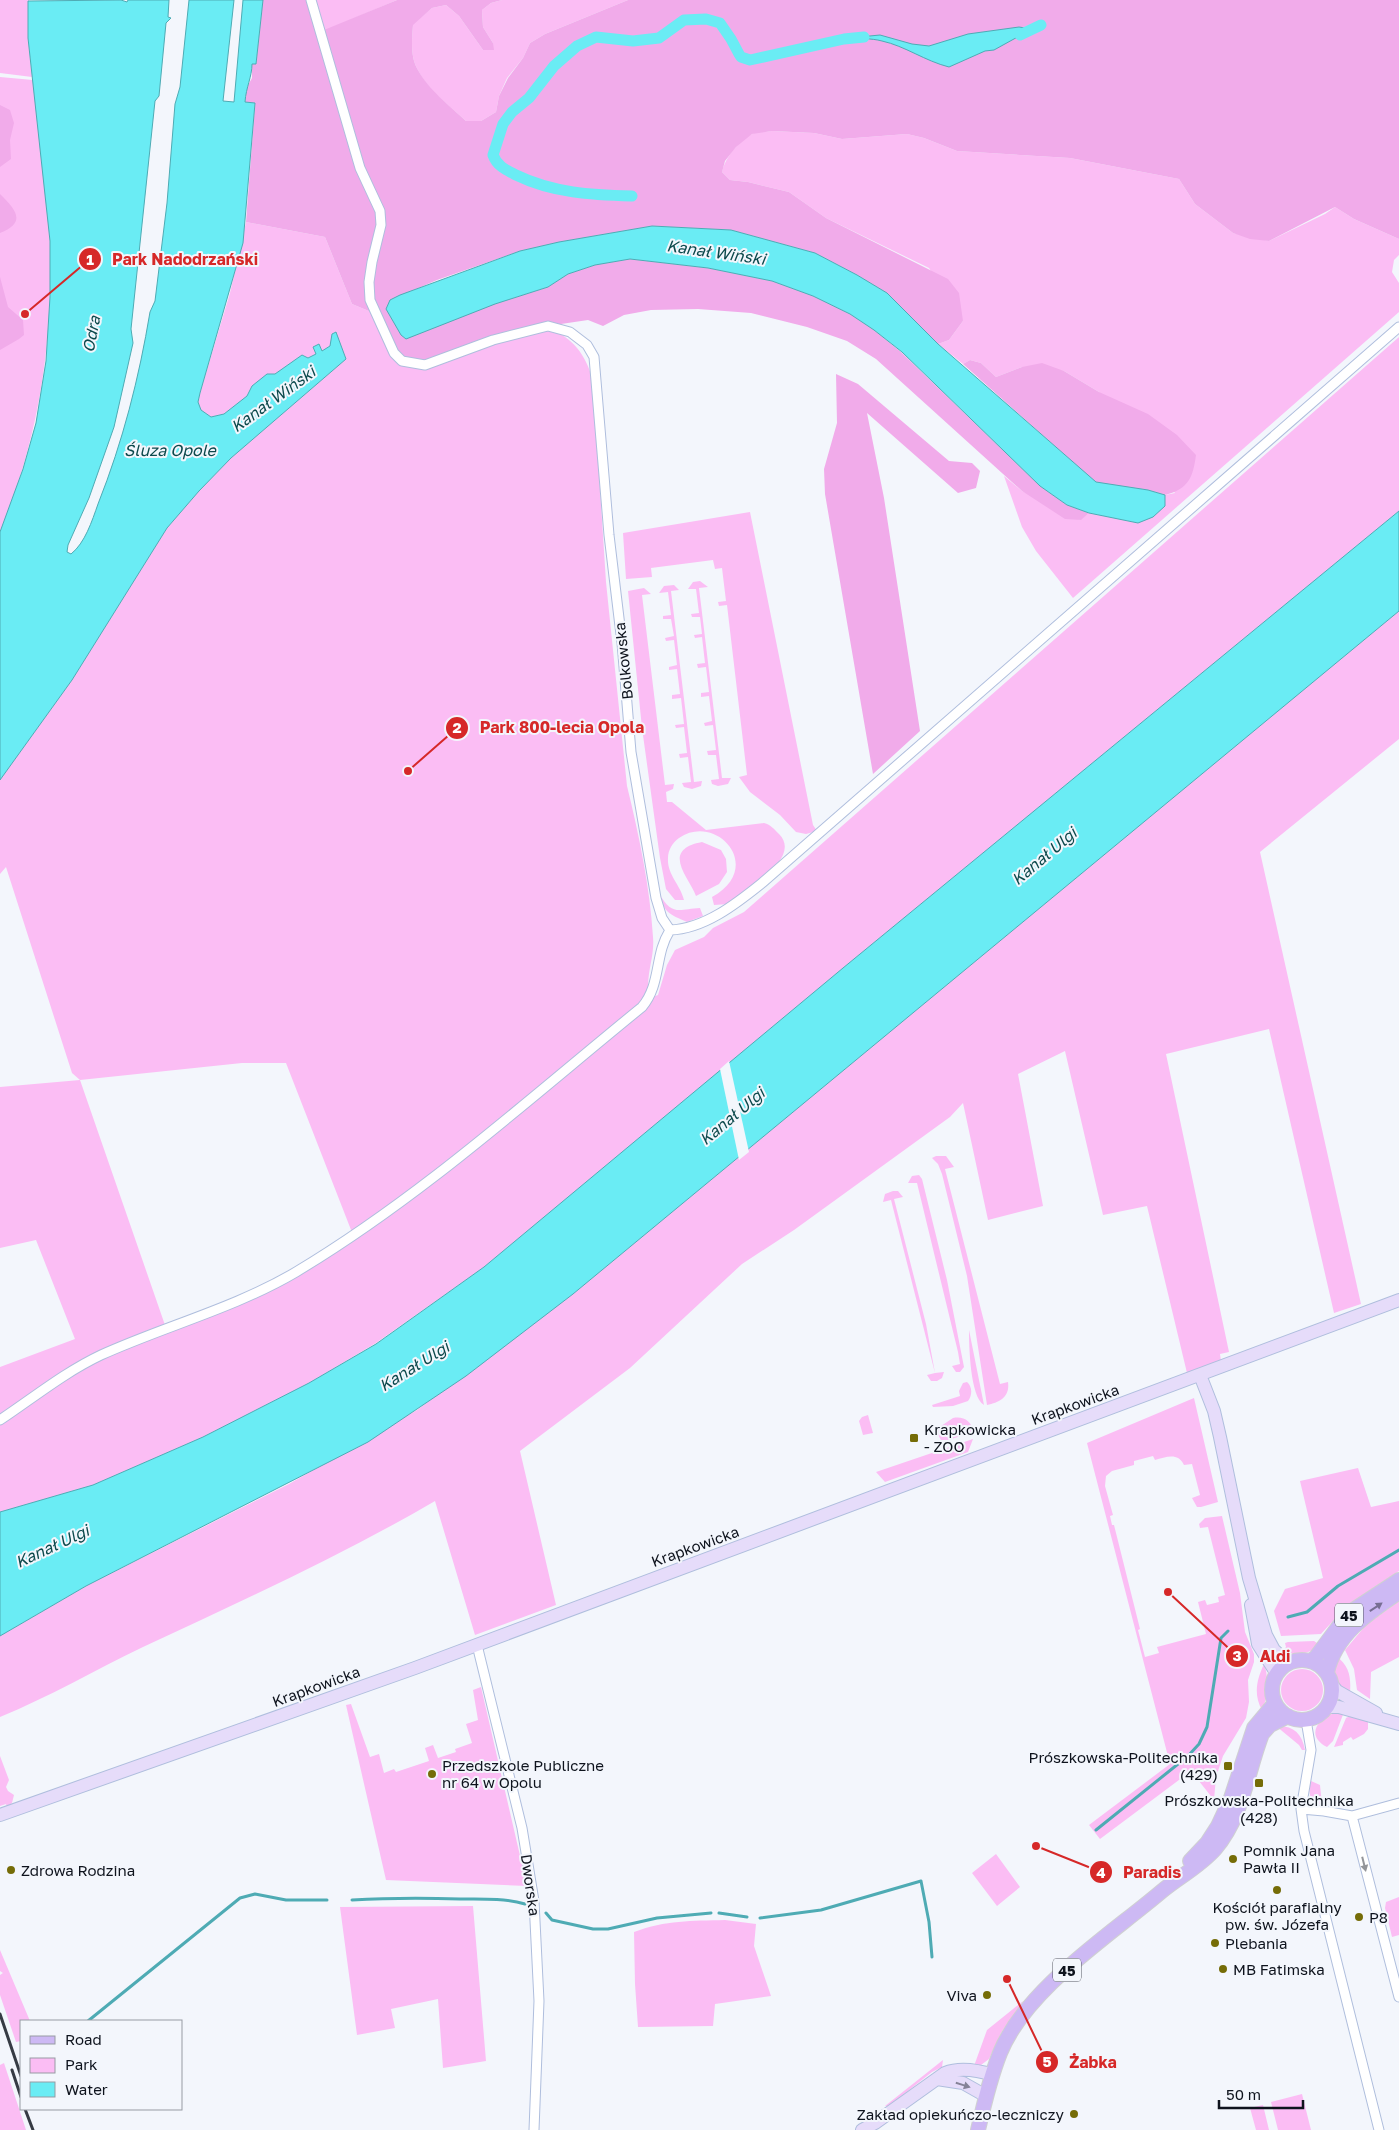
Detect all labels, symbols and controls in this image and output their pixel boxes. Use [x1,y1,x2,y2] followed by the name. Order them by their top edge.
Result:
[665,235,768,269] water label: Kanał Wiński
[77,244,268,275] callout: Park Nadodrzański
[112,249,258,269] text: Park Nadodrzański
[86,250,94,268] text: 1
[78,313,105,354] water label: Odra
[227,361,321,436] water label: Kanał Wiński
[124,440,218,460] water label: Śluza Opole
[610,621,636,701] street label: Bolkowska
[445,712,654,743] callout: Park 800-lecia Opola
[480,717,644,737] text: Park 800-lecia Opola
[452,718,462,736] text: 2
[1007,822,1082,889] water label: Kanał Ulgi
[695,1082,770,1149] water label: Kanał Ulgi
[375,1336,454,1395] water label: Kanał Ulgi
[1029,1380,1121,1428] street label: Krapkowicka
[924,1420,1016,1455] place label: Krapkowicka - ZOO
[908,1432,920,1444] marker: Krapkowicka - ZOO
[12,1520,94,1572] water label: Kanał Ulgi
[649,1522,741,1570] street label: Krapkowicka
[1370,1602,1383,1612] one-way arrow
[1335,1604,1363,1626] road number: 45
[1224,1641,1300,1672] callout: Aldi
[1232,1646,1242,1664] text: 3
[1260,1646,1290,1666] text: Aldi
[270,1662,362,1710] street label: Krapkowicka
[1029,1748,1218,1783] place label: Prószkowska-Politechnika (429)
[442,1756,604,1791] place label: Przedszkole Publiczne nr 64 w Opolu
[1222,1760,1234,1772] marker: Prószkowska-Politechnika (429)
[426,1768,438,1780] marker: Przedszkole Publiczne nr 64 w Opolu
[1253,1777,1265,1789] marker: Prószkowska-Politechnika (428)
[1164,1791,1354,1826] place label: Prószkowska-Politechnika (428)
[1243,1841,1335,1876] place label: Pomnik Jana Pawła II
[518,1853,544,1917] street label: Dworska
[1227,1853,1239,1865] marker: Pomnik Jana Pawła II
[1361,1856,1369,1871] one-way arrow
[1088,1857,1191,1888] callout: Paradis
[21,1861,135,1879] place label: Zdrowa Rodzina
[1123,1862,1181,1882] text: Paradis
[1096,1863,1106,1881] text: 4
[5,1864,17,1876] marker: Zdrowa Rodzina
[1271,1884,1283,1896] marker: Kościół parafialny pw. św. Józefa
[1212,1898,1342,1933] place label: Kościół parafialny pw. św. Józefa
[1369,1908,1388,1926] place label: P8
[1353,1911,1365,1923] marker: P8
[1225,1934,1288,1952] place label: Plebania
[1209,1937,1221,1949] marker: Plebania
[1053,1958,1081,1982] road number: 45
[1233,1960,1325,1978] place label: MB Fatimska
[1217,1963,1229,1975] marker: MB Fatimska
[947,1986,977,2004] place label: Viva
[981,1989,993,2001] marker: Viva
[20,2020,182,2110] legend
[65,2030,102,2048] text: Road
[1035,2047,1127,2078] callout: Żabka
[1042,2052,1052,2070] text: 5
[1069,2052,1117,2072] text: Żabka
[65,2055,98,2073] text: Park
[1219,2078,1303,2110] scale bar
[65,2080,108,2098] text: Water
[956,2081,971,2089] one-way arrow
[1226,2085,1261,2103] text: 50 m
[857,2105,1065,2123] place label: Zakład opiekuńczo-leczniczy
[1068,2108,1080,2120] marker: Zakład opiekuńczo-leczniczy

